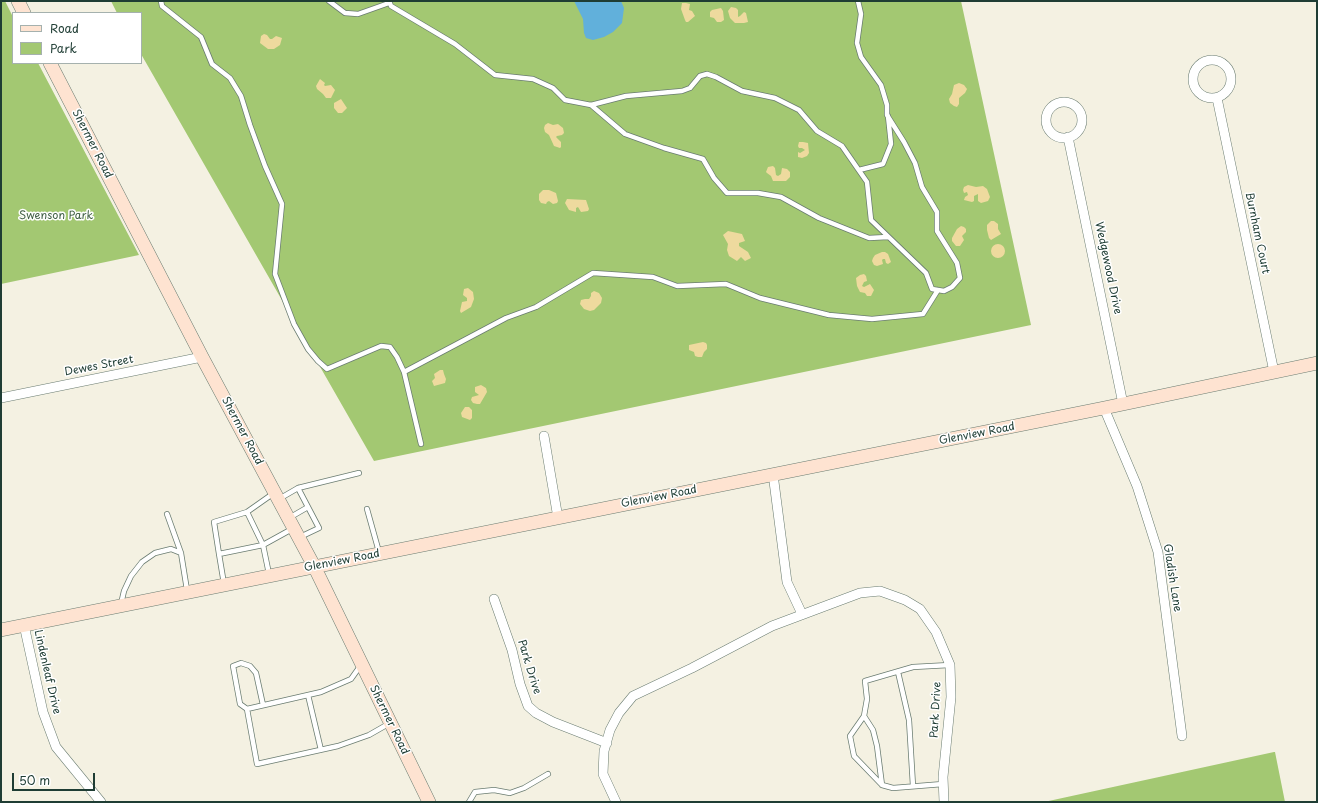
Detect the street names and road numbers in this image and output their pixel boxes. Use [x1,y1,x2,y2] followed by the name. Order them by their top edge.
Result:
[69,107,115,181] street label: Shermer Road
[1242,191,1272,275] street label: Burnham Court
[1092,221,1124,315] street label: Wedgewood Drive
[64,353,134,379] street label: Dewes Street
[218,395,266,467] street label: Shermer Road
[938,420,1016,448] street label: Glenview Road
[620,483,698,511] street label: Glenview Road
[1160,543,1184,613] street label: Gladish Lane
[303,547,381,575] street label: Glenview Road
[31,629,63,715] street label: Lindenleaf Drive
[514,638,544,696] street label: Park Drive
[928,682,944,738] street label: Park Drive
[367,683,411,757] street label: Shermer Road

